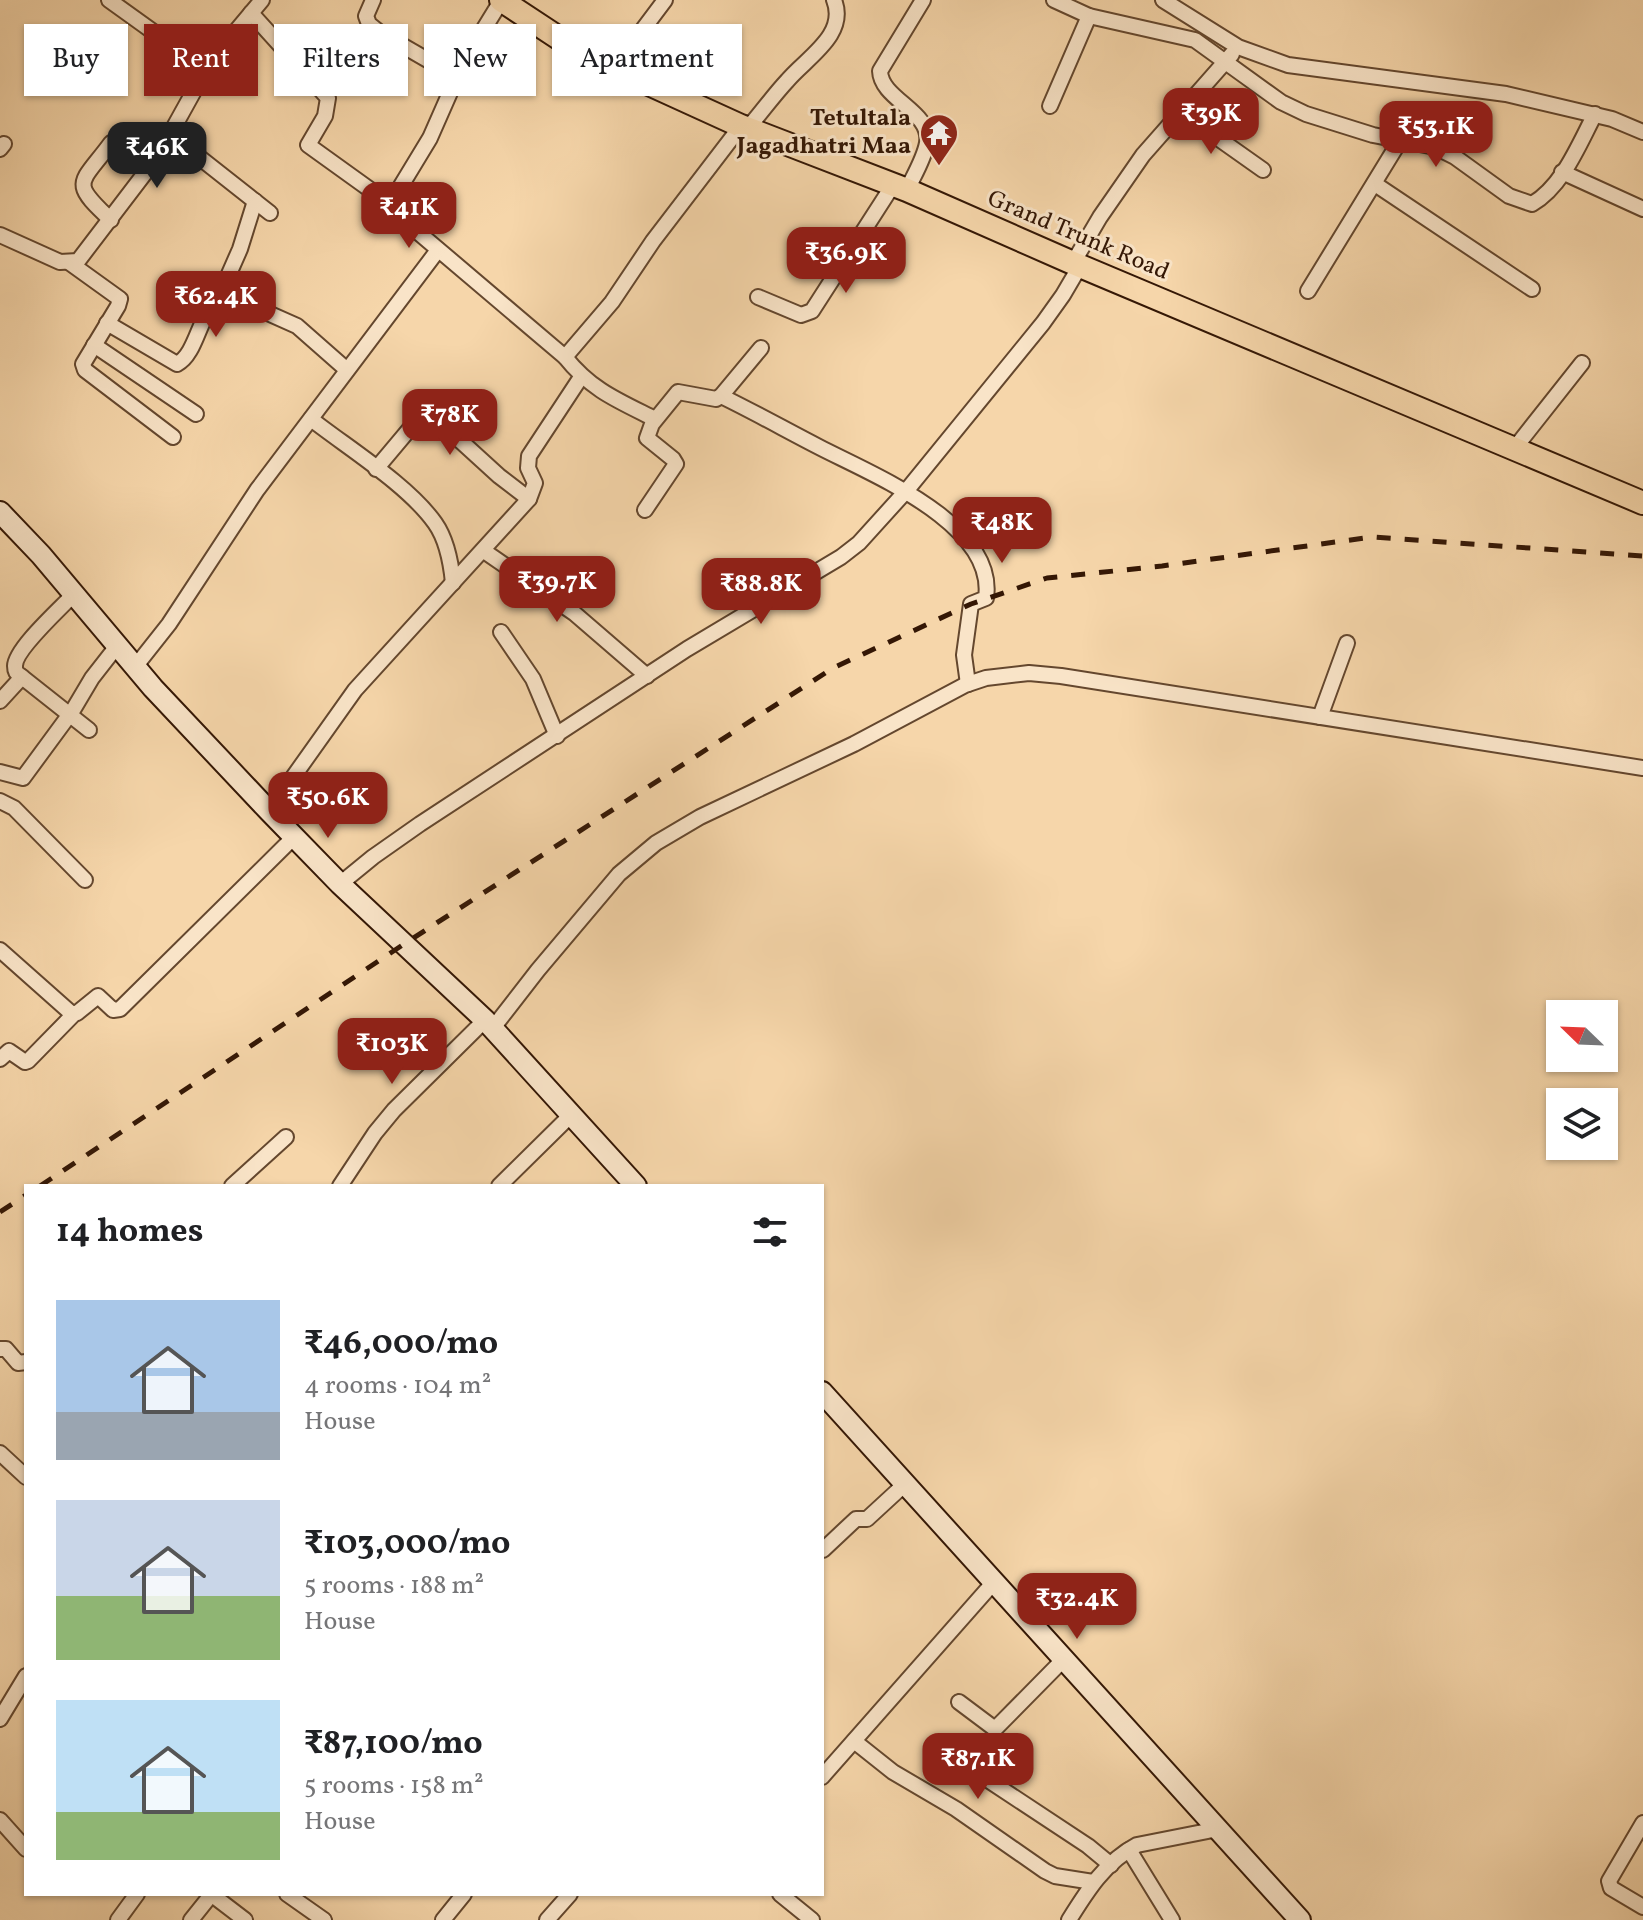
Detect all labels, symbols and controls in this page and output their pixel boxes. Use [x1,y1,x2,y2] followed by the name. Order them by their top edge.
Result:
[24,24,128,96] chip: Buy
[144,24,258,96] chip: Rent
[274,24,408,96] chip: Filters
[424,24,536,96] chip: New
[552,24,742,96] chip: Apartment
[1164,88,1258,156] pin: ₹39K
[1181,96,1241,132] text: ₹39K
[1371,101,1501,169] pin: ₹53.1K
[736,102,911,164] place label: Tetultala Jagadhatri Maa
[1398,109,1474,145] text: ₹53.1K
[918,112,960,167] temple icon: Tetultala Jagadhatri Maa
[110,122,204,190] pin: ₹46K
[125,130,189,166] text: ₹46K
[362,182,456,250] pin: ₹41K
[982,182,1174,290] street label: Grand Trunk Road
[379,190,439,226] text: ₹41K
[781,227,911,295] pin: ₹36.9K
[805,235,887,271] text: ₹36.9K
[151,271,281,339] pin: ₹62.4K
[174,279,258,315] text: ₹62.4K
[403,389,497,457] pin: ₹78K
[420,397,480,433] text: ₹78K
[955,497,1049,565] pin: ₹48K
[971,505,1033,541] text: ₹48K
[492,556,622,624] pin: ₹39.7K
[696,558,826,626] pin: ₹88.8K
[517,564,597,600] text: ₹39.7K
[720,566,802,602] text: ₹88.8K
[263,772,393,840] pin: ₹50.6K
[286,780,370,816] text: ₹50.6K
[1546,1000,1618,1072] north arrow
[1546,1000,1618,1160] map controls
[336,1018,448,1086] pin: ₹103K
[356,1026,428,1062] text: ₹103K
[1546,1088,1618,1160] button: layers
[56,1209,203,1256] text: 14 homes
[748,1210,792,1254] icon: filters
[304,1321,498,1368] text: ₹46,000/mo
[120,1332,216,1428] icon: home
[304,1368,491,1404] text: 4 rooms · 104 m²
[304,1404,376,1440] text: House
[304,1521,511,1568] text: ₹103,000/mo
[120,1532,216,1628] icon: home
[304,1568,484,1604] text: 5 rooms · 188 m²
[1012,1573,1142,1641] pin: ₹32.4K
[1035,1581,1119,1617] text: ₹32.4K
[304,1604,376,1640] text: House
[304,1721,483,1768] text: ₹87,100/mo
[120,1732,216,1828] icon: home
[913,1733,1043,1801] pin: ₹87.1K
[940,1741,1016,1777] text: ₹87.1K
[304,1768,484,1804] text: 5 rooms · 158 m²
[304,1804,376,1840] text: House

